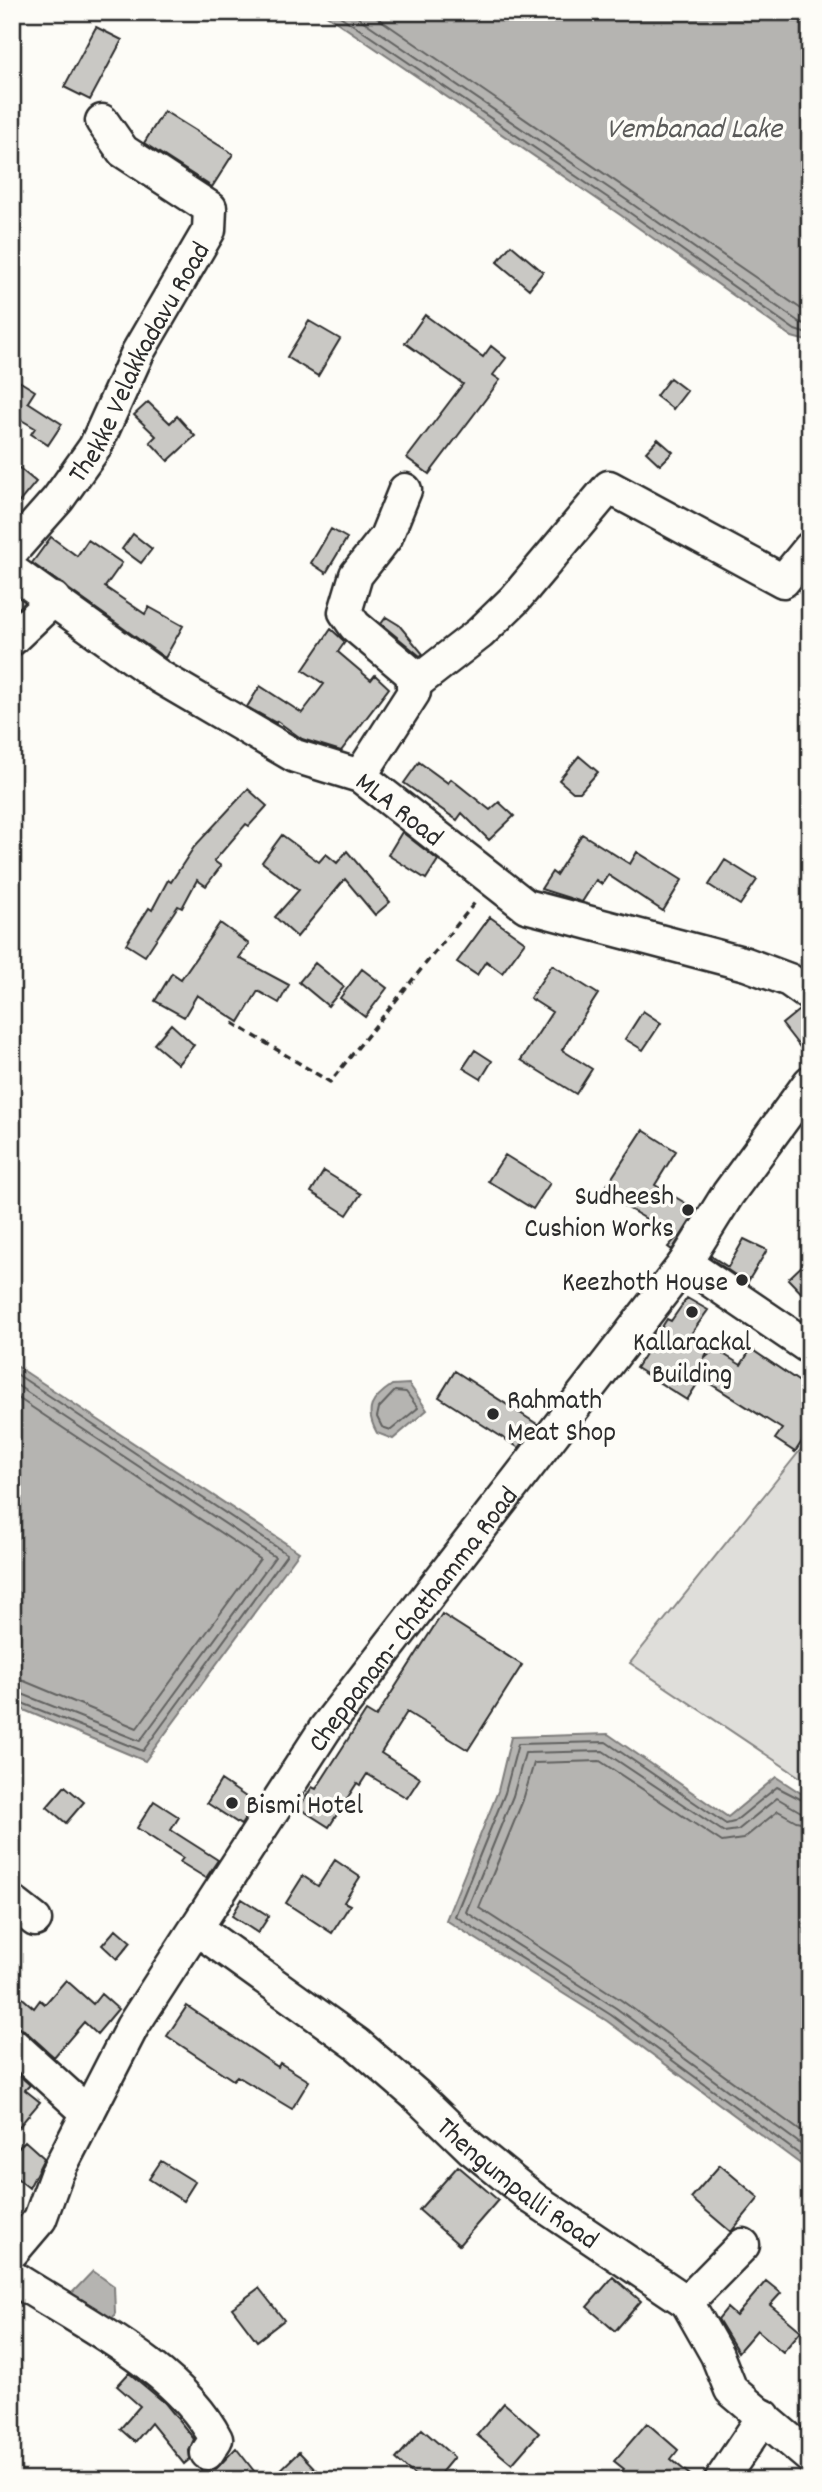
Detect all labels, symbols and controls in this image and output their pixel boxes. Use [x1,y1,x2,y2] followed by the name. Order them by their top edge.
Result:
[606,110,784,153] water label: Vembanad Lake
[60,236,223,493] street label: Thekke Velakkadavu Road
[345,765,450,859] street label: MLA Road
[524,1179,674,1251] place label: Sudheesh Cushion Works
[680,1202,696,1218] marker: Sudheesh Cushion Works
[562,1265,728,1305] place label: Keezhoth House
[734,1272,750,1288] marker: Keezhoth House
[684,1304,700,1320] marker: Kallarackal Building
[633,1325,752,1397] place label: Kallarackal Building
[507,1383,616,1455] place label: Rahmath Meat Shop
[485,1406,501,1422] marker: Rahmath Meat Shop
[300,1480,530,1761] street label: Cheppanam- Chathamma Road
[246,1788,363,1828] place label: Bismi Hotel
[224,1795,240,1811] marker: Bismi Hotel
[425,2110,605,2262] street label: Thengumpalli Road

